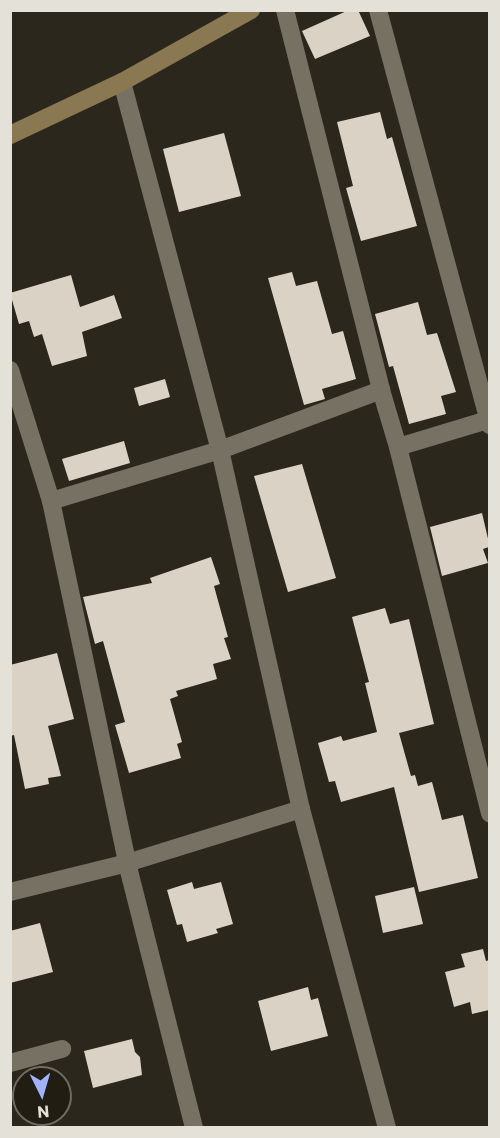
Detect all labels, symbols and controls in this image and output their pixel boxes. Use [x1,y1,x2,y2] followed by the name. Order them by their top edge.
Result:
[12,1066,72,1126] north arrow
[37,1102,50,1122] text: N

